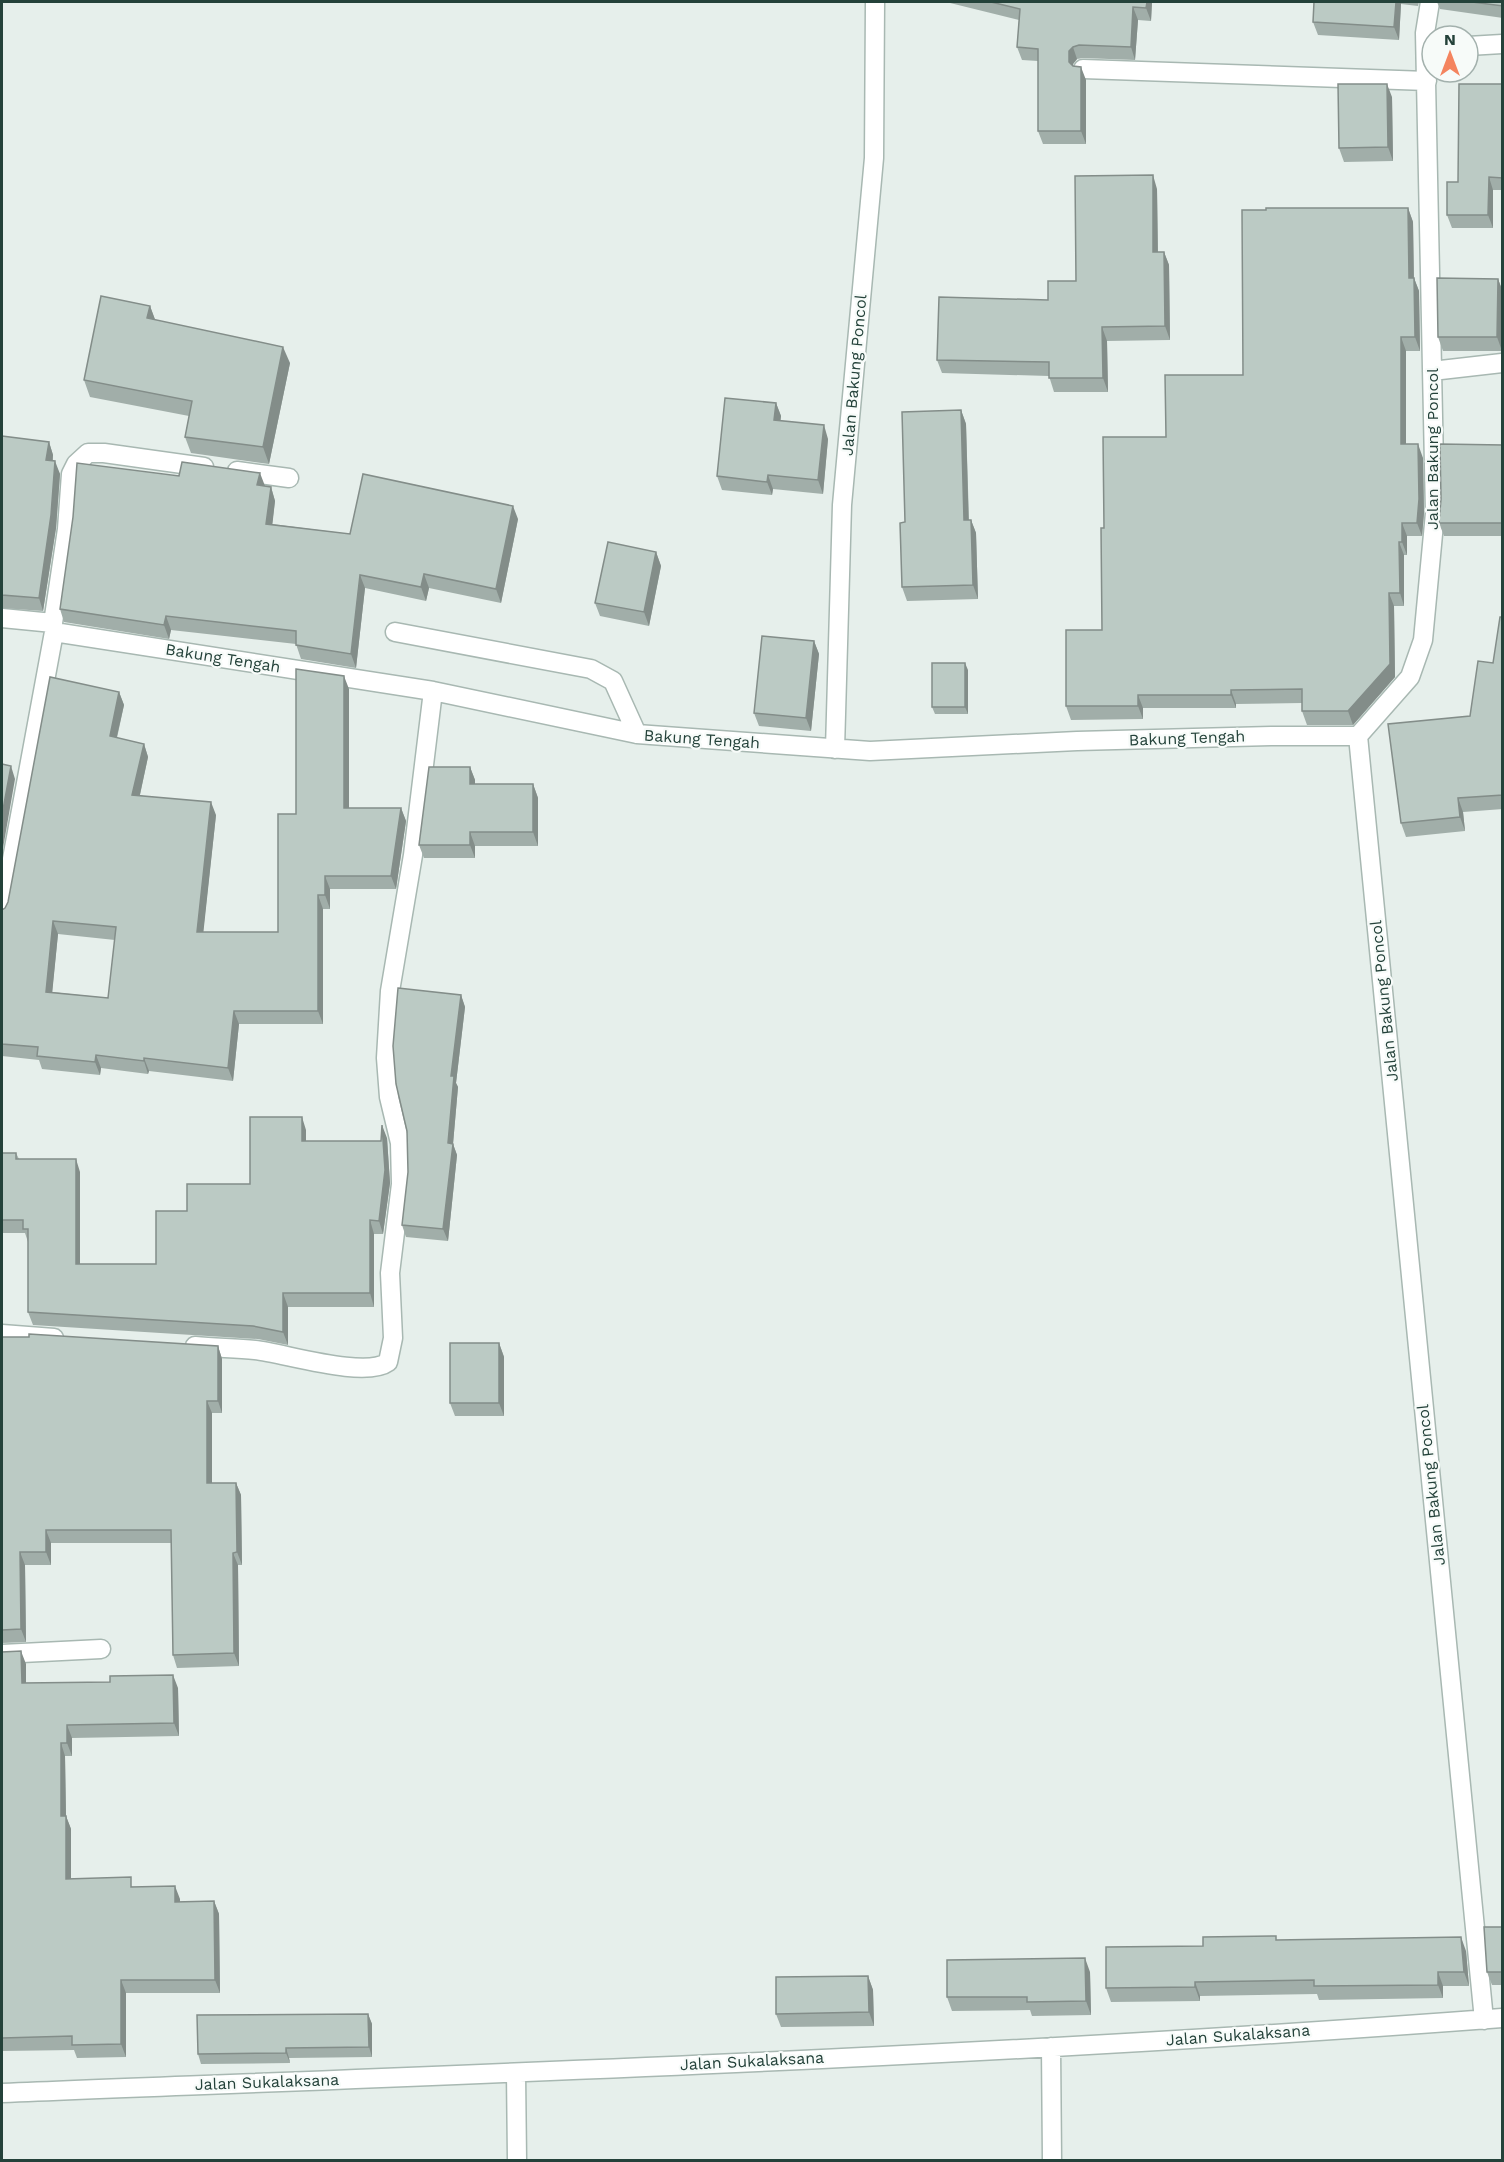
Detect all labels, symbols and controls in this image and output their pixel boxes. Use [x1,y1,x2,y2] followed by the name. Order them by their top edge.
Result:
[1420,24,1480,84] north arrow
[1444,30,1456,49] text: N
[837,293,871,457] street label: Jalan Bakung Poncol
[1423,368,1442,530] street label: Jalan Bakung Poncol
[164,640,282,676] street label: Bakung Tengah
[643,725,761,753] street label: Bakung Tengah
[1129,726,1245,750] street label: Bakung Tengah
[1366,919,1402,1083] street label: Jalan Bakung Poncol
[1413,1403,1449,1567] street label: Jalan Bakung Poncol
[1165,2020,1311,2050] street label: Jalan Sukalaksana
[679,2048,825,2074] street label: Jalan Sukalaksana
[194,2070,340,2094] street label: Jalan Sukalaksana

